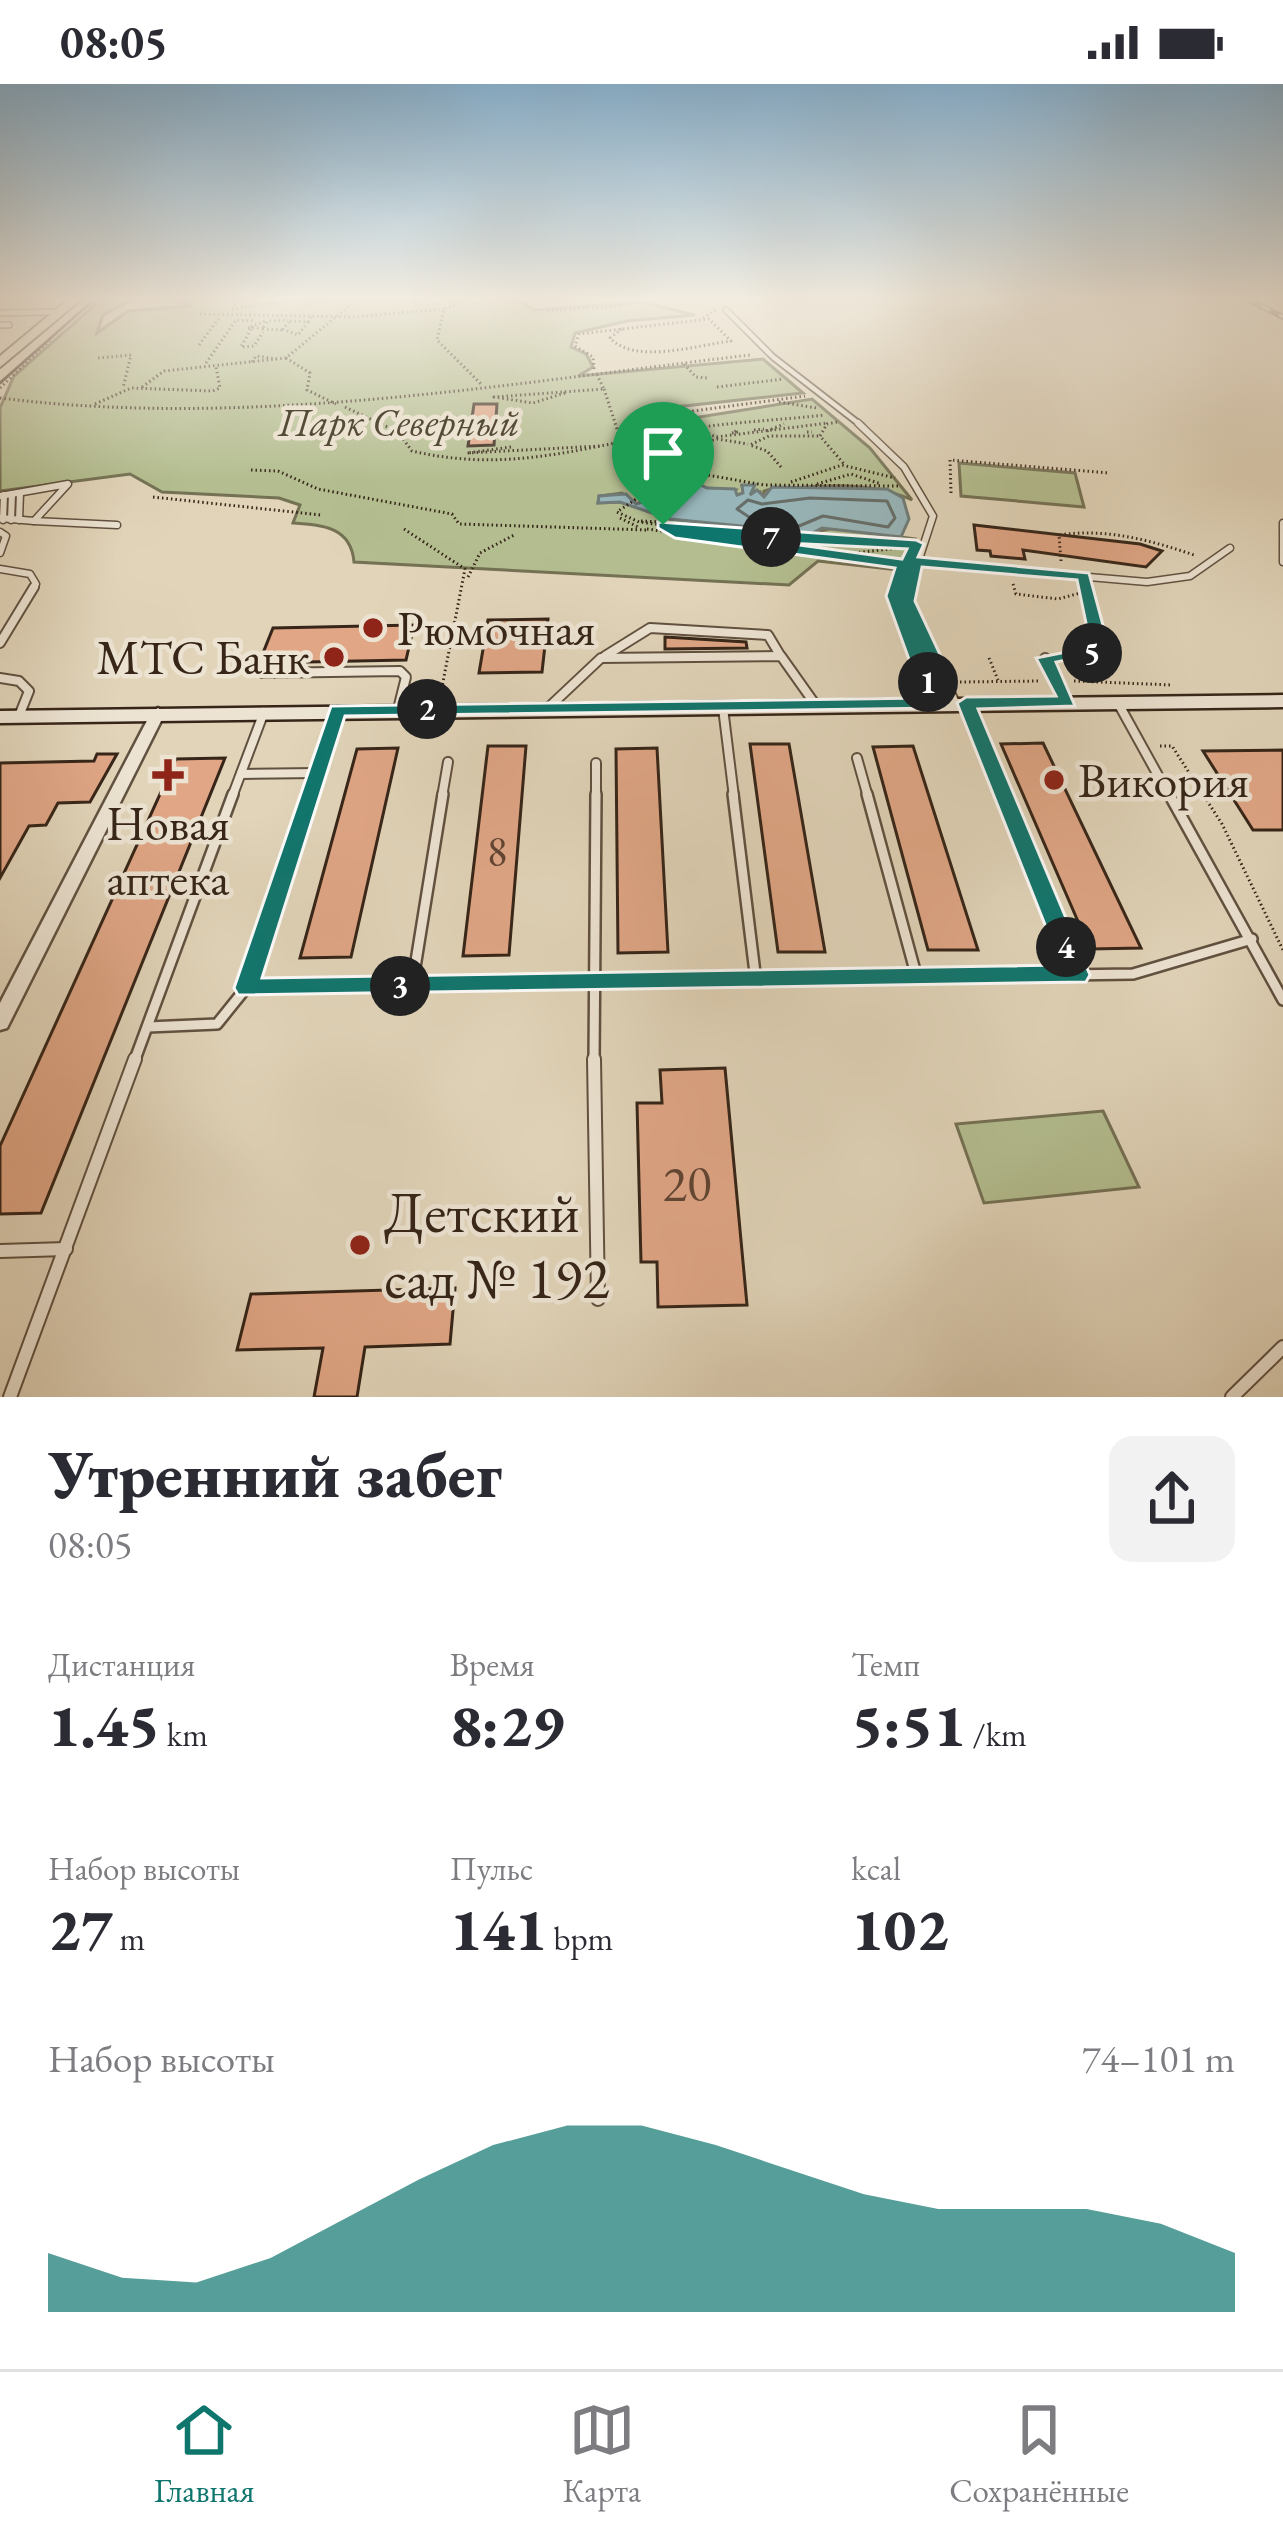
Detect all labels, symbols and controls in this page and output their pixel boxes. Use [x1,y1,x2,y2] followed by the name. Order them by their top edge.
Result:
[60,13,168,71] text: 08:05
[277,396,520,447] park label: Парк Северный
[612,402,714,525] pin
[630,420,696,486] icon: arrive
[741,507,801,567] pin: 7
[762,515,780,558] text: 7
[397,597,596,659] place label: Рюмочная
[360,615,386,641] marker: Рюмочная
[1062,623,1122,683] pin: 5
[97,626,310,688] place label: МТС Банк
[1083,631,1101,674] text: 5
[321,644,347,670] marker: МТС Банк
[898,652,958,712] pin: 1
[919,660,937,703] text: 1
[397,679,457,739] pin: 2
[418,687,436,730] text: 2
[1078,749,1249,811] place label: Викория
[155,762,181,788] marker: Новая аптека
[1041,767,1067,793] marker: Викория
[106,792,230,909] place label: Новая аптека
[487,824,507,879] house number: 8
[1036,917,1096,977] pin: 4
[1057,925,1075,968] text: 4
[370,956,430,1016] pin: 3
[391,964,409,1007] text: 3
[663,1150,711,1216] house number: 20
[384,1175,609,1315] place label: Детский сад № 192
[347,1232,373,1258] marker: Детский сад № 192
[48,1431,502,1517] text: Утренний забег
[1109,1436,1235,1562] button: share
[48,1519,133,1570] text: 08:05
[48,1643,195,1686] text: Дистанция
[450,1643,534,1686] text: Время
[851,1643,920,1686] text: Темп
[48,1686,160,1764] text: 1.45
[450,1686,564,1764] text: 8:29
[851,1686,966,1764] text: 5:51
[160,1713,208,1756] text: km
[966,1713,1027,1756] text: /km
[48,1847,240,1890] text: Набор высоты
[450,1847,533,1890] text: Пульс
[851,1847,901,1890] text: kcal
[48,1890,113,1968] text: 27
[450,1890,547,1968] text: 141
[851,1890,949,1968] text: 102
[113,1917,145,1960] text: m
[547,1917,613,1960] text: bpm
[48,2033,275,2084] text: Набор высоты
[1082,2033,1235,2084] text: 74–101 m
[154,2397,255,2512] tab: Главная
[562,2397,641,2512] tab: Карта
[949,2397,1129,2512] tab: Сохранённые

